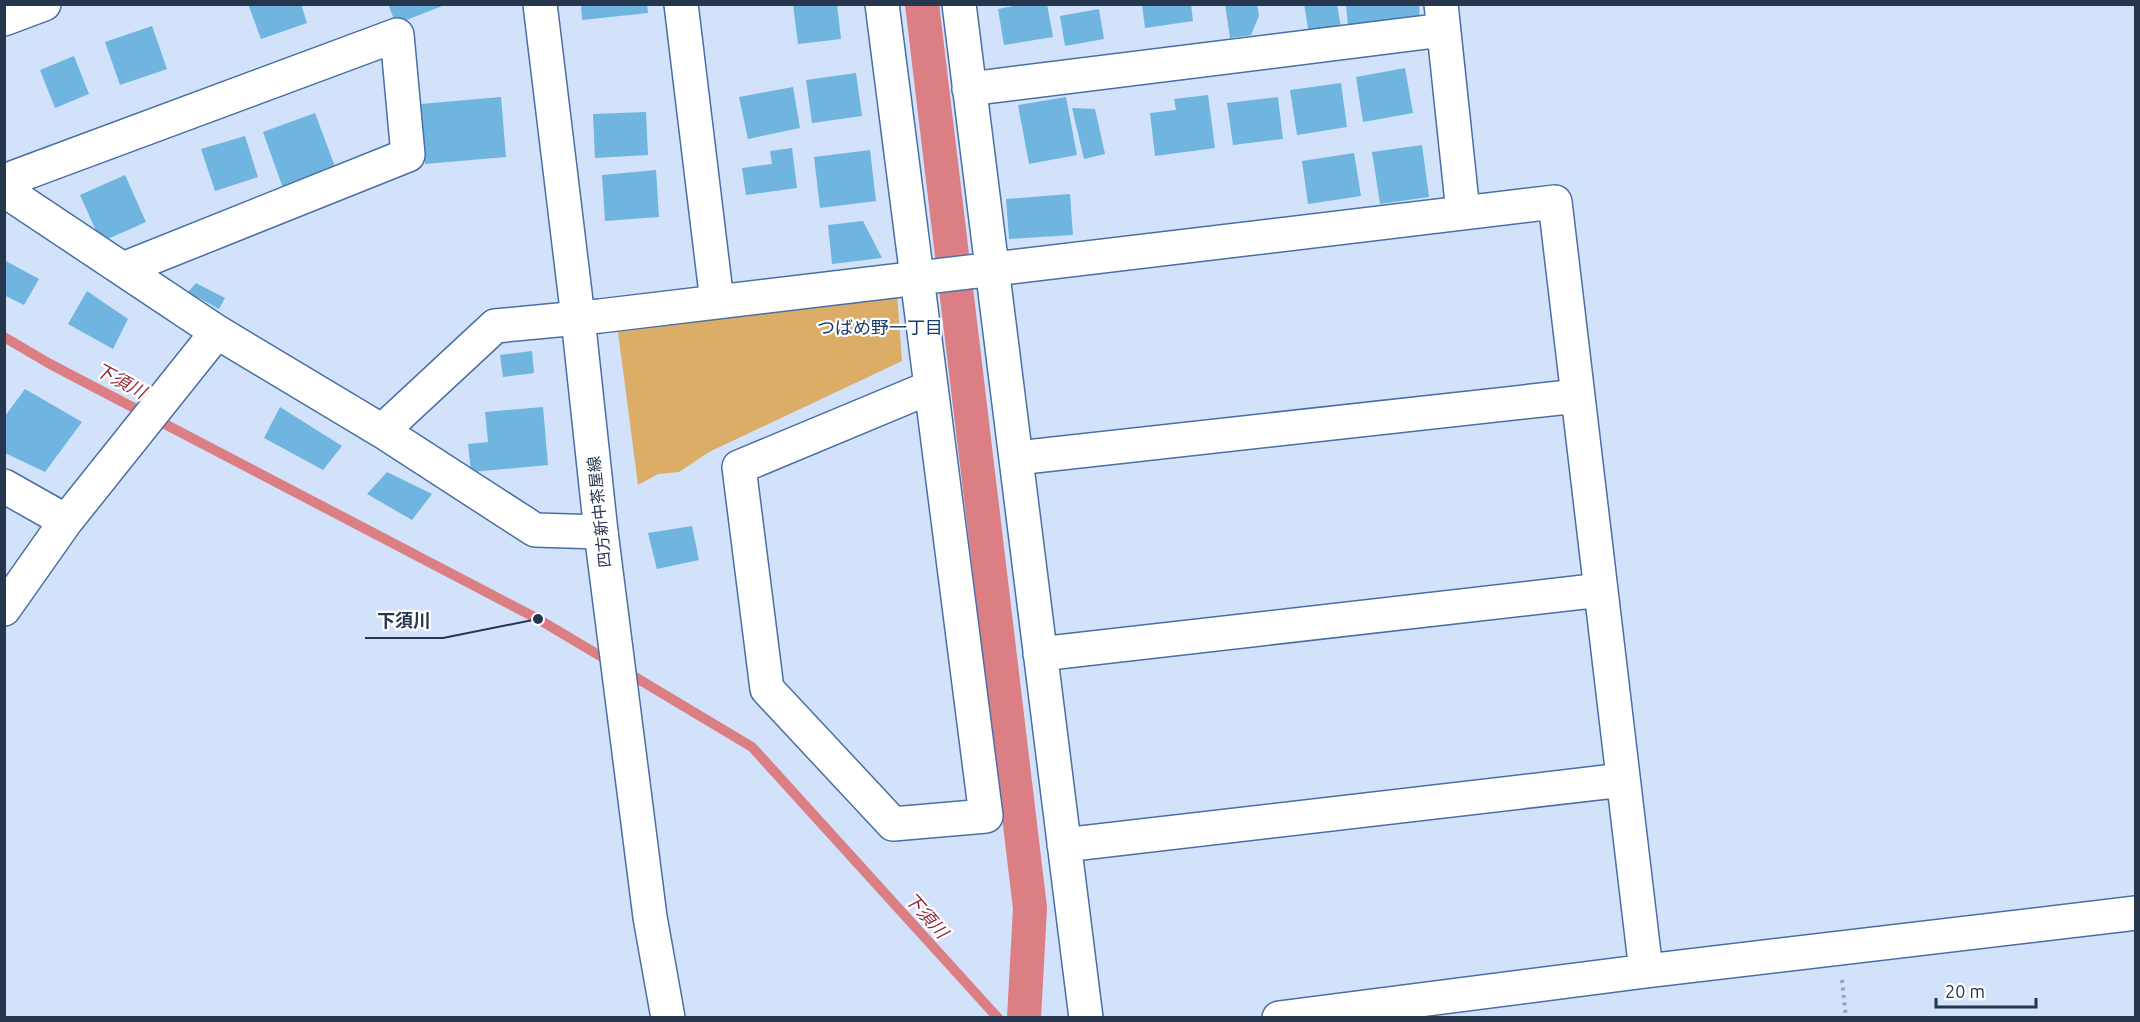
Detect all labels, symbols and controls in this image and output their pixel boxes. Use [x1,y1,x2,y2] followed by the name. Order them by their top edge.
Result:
[817,317,943,337] district label: つばめ野一丁目
[92,358,151,402] water label: 下須川
[584,455,614,569] street label: 四方新中茶屋線
[365,602,443,638] callout: 下須川
[377,610,431,630] text: 下須川
[902,888,954,943] water label: 下須川
[1936,971,2036,1009] scale bar
[1945,981,1985,1001] text: 20 m

